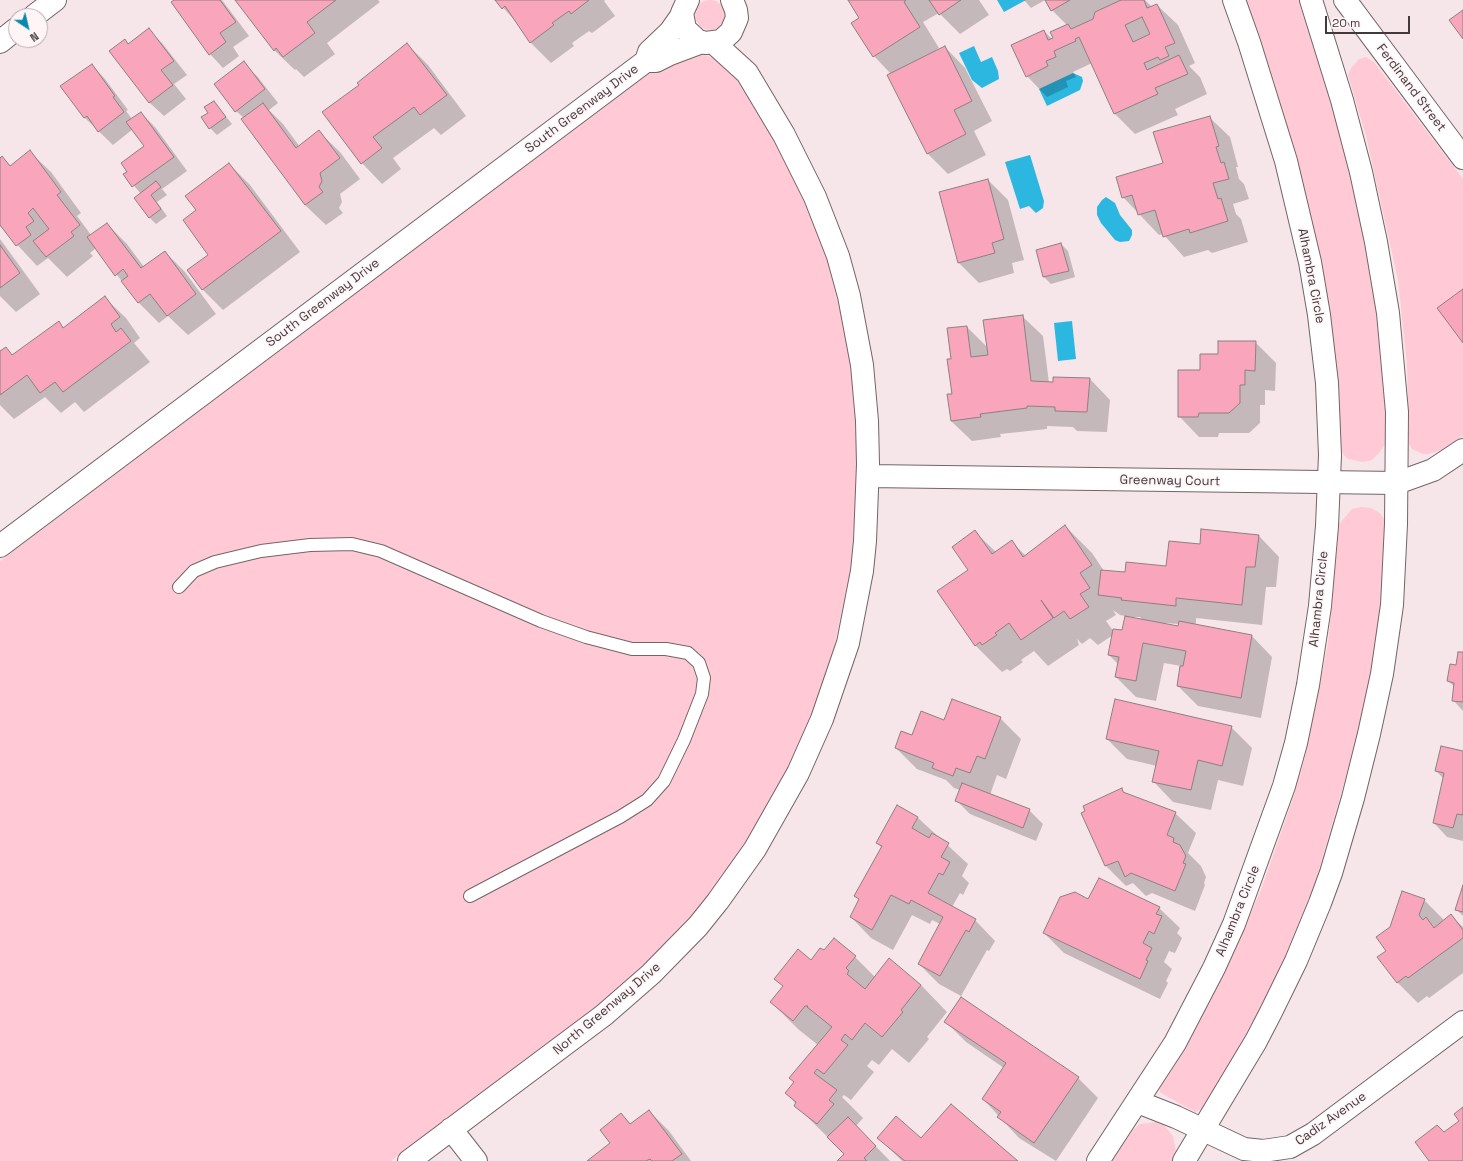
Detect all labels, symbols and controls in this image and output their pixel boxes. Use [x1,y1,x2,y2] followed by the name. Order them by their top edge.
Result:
[8,8,48,48] north arrow
[1327,8,1412,34] scale bar
[1332,15,1360,31] text: 20 m
[27,29,41,45] text: N
[1373,41,1449,135] street label: Ferdinand Street
[522,61,642,157] street label: South Greenway Drive
[1294,227,1328,325] street label: Alhambra Circle
[263,255,383,351] street label: South Greenway Drive
[1120,472,1220,490] street label: Greenway Court
[1306,550,1332,648] street label: Alhambra Circle
[1213,863,1263,959] street label: Alhambra Circle
[550,959,664,1059] street label: North Greenway Drive
[1292,1089,1370,1149] street label: Cadiz Avenue

